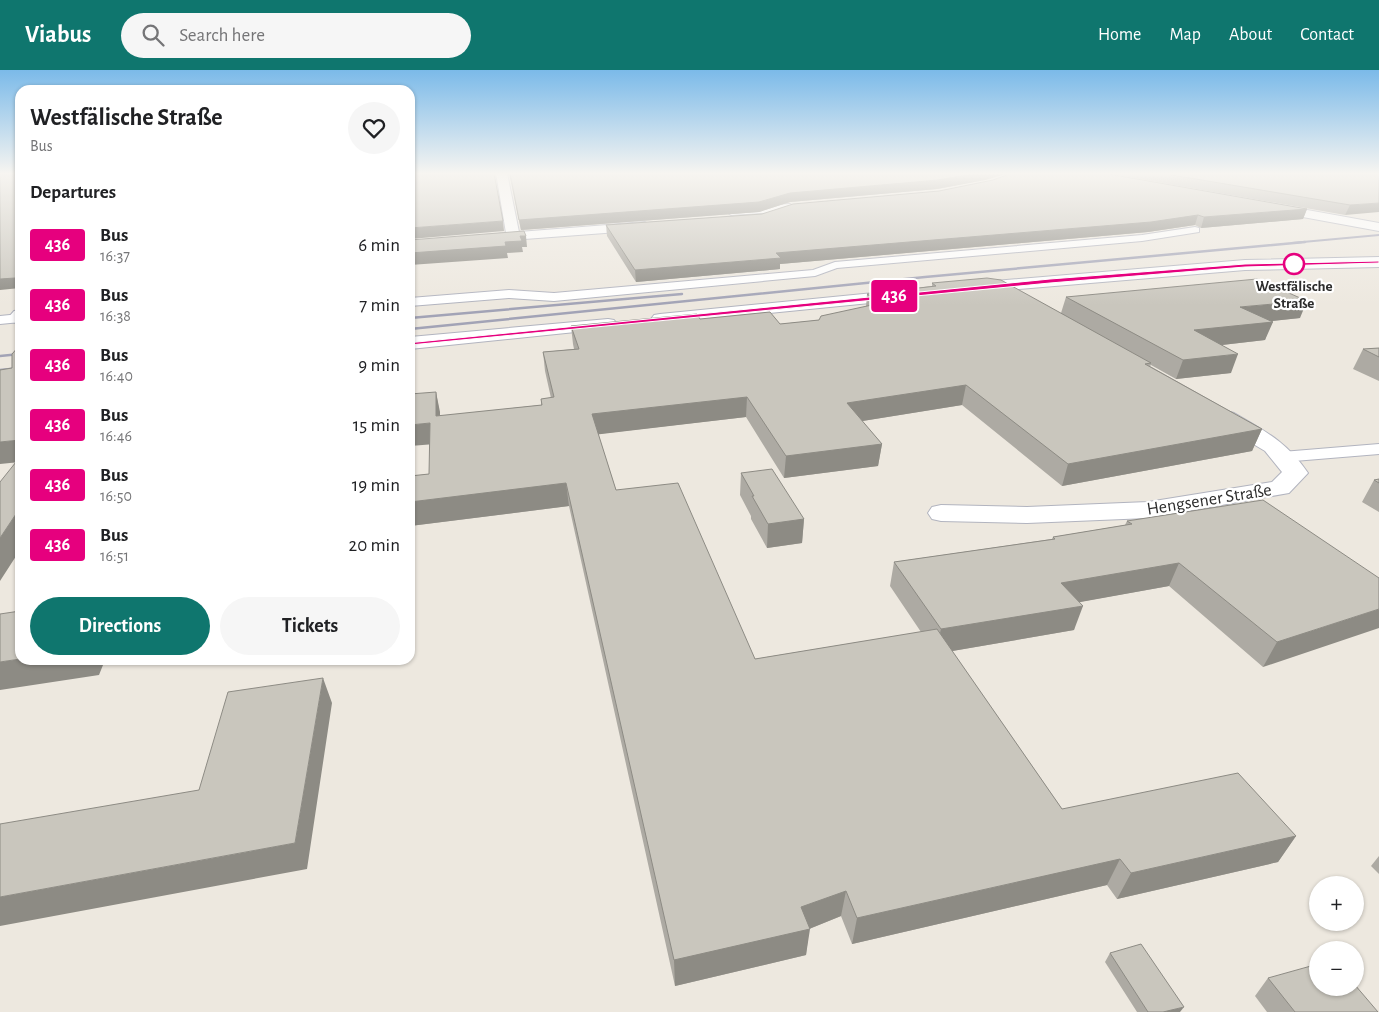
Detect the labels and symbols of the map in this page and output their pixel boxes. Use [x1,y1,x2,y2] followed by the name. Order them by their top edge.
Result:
[1283,253,1305,275] marker: Westfälische Straße
[1255,279,1333,311] place label: Westfälische Straße
[865,280,923,312] line badge: 436
[1145,481,1273,519] street label: Hengsener Straße

